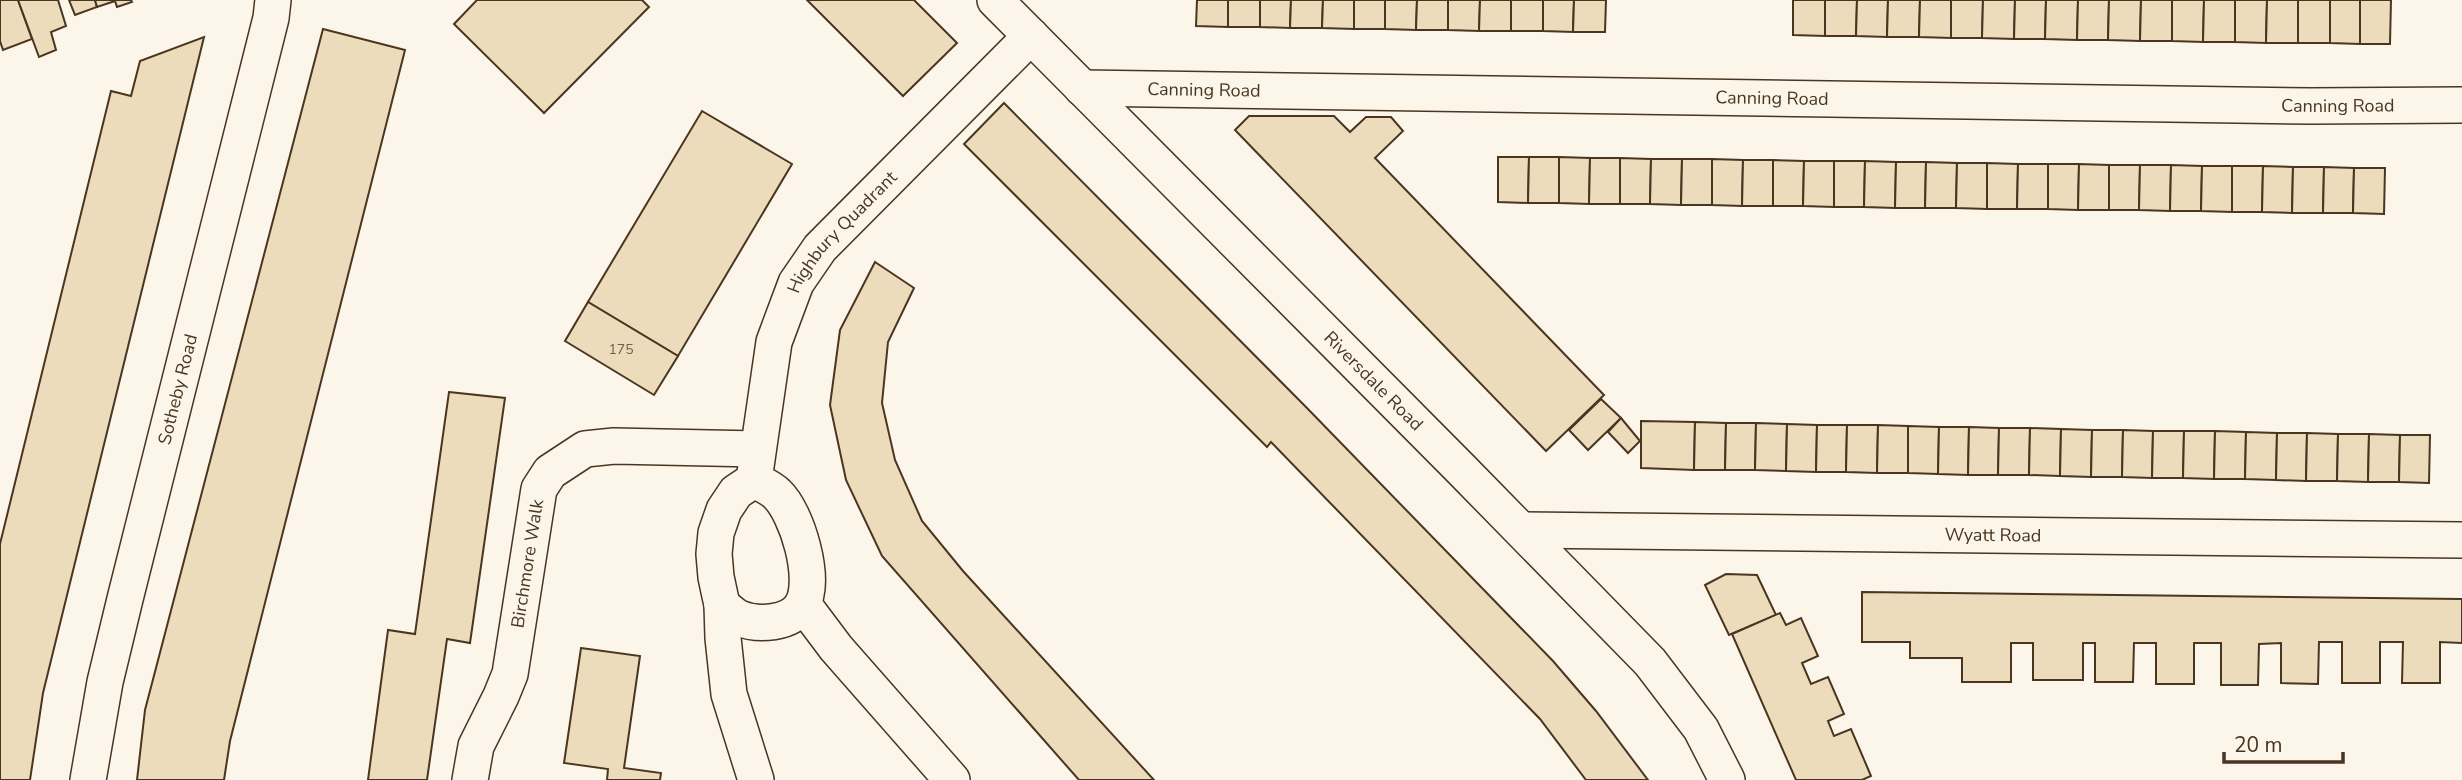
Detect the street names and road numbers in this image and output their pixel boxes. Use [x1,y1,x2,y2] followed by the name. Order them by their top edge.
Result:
[1147,77,1261,103] street label: Canning Road
[1715,85,1829,111] street label: Canning Road
[2281,93,2395,118] street label: Canning Road
[781,165,903,296] street label: Highbury Quadrant
[1319,326,1428,436] street label: Riversdale Road
[152,331,203,447] street label: Sotheby Road
[505,497,549,630] street label: Birchmore Walk
[1944,522,2042,548] street label: Wyatt Road

